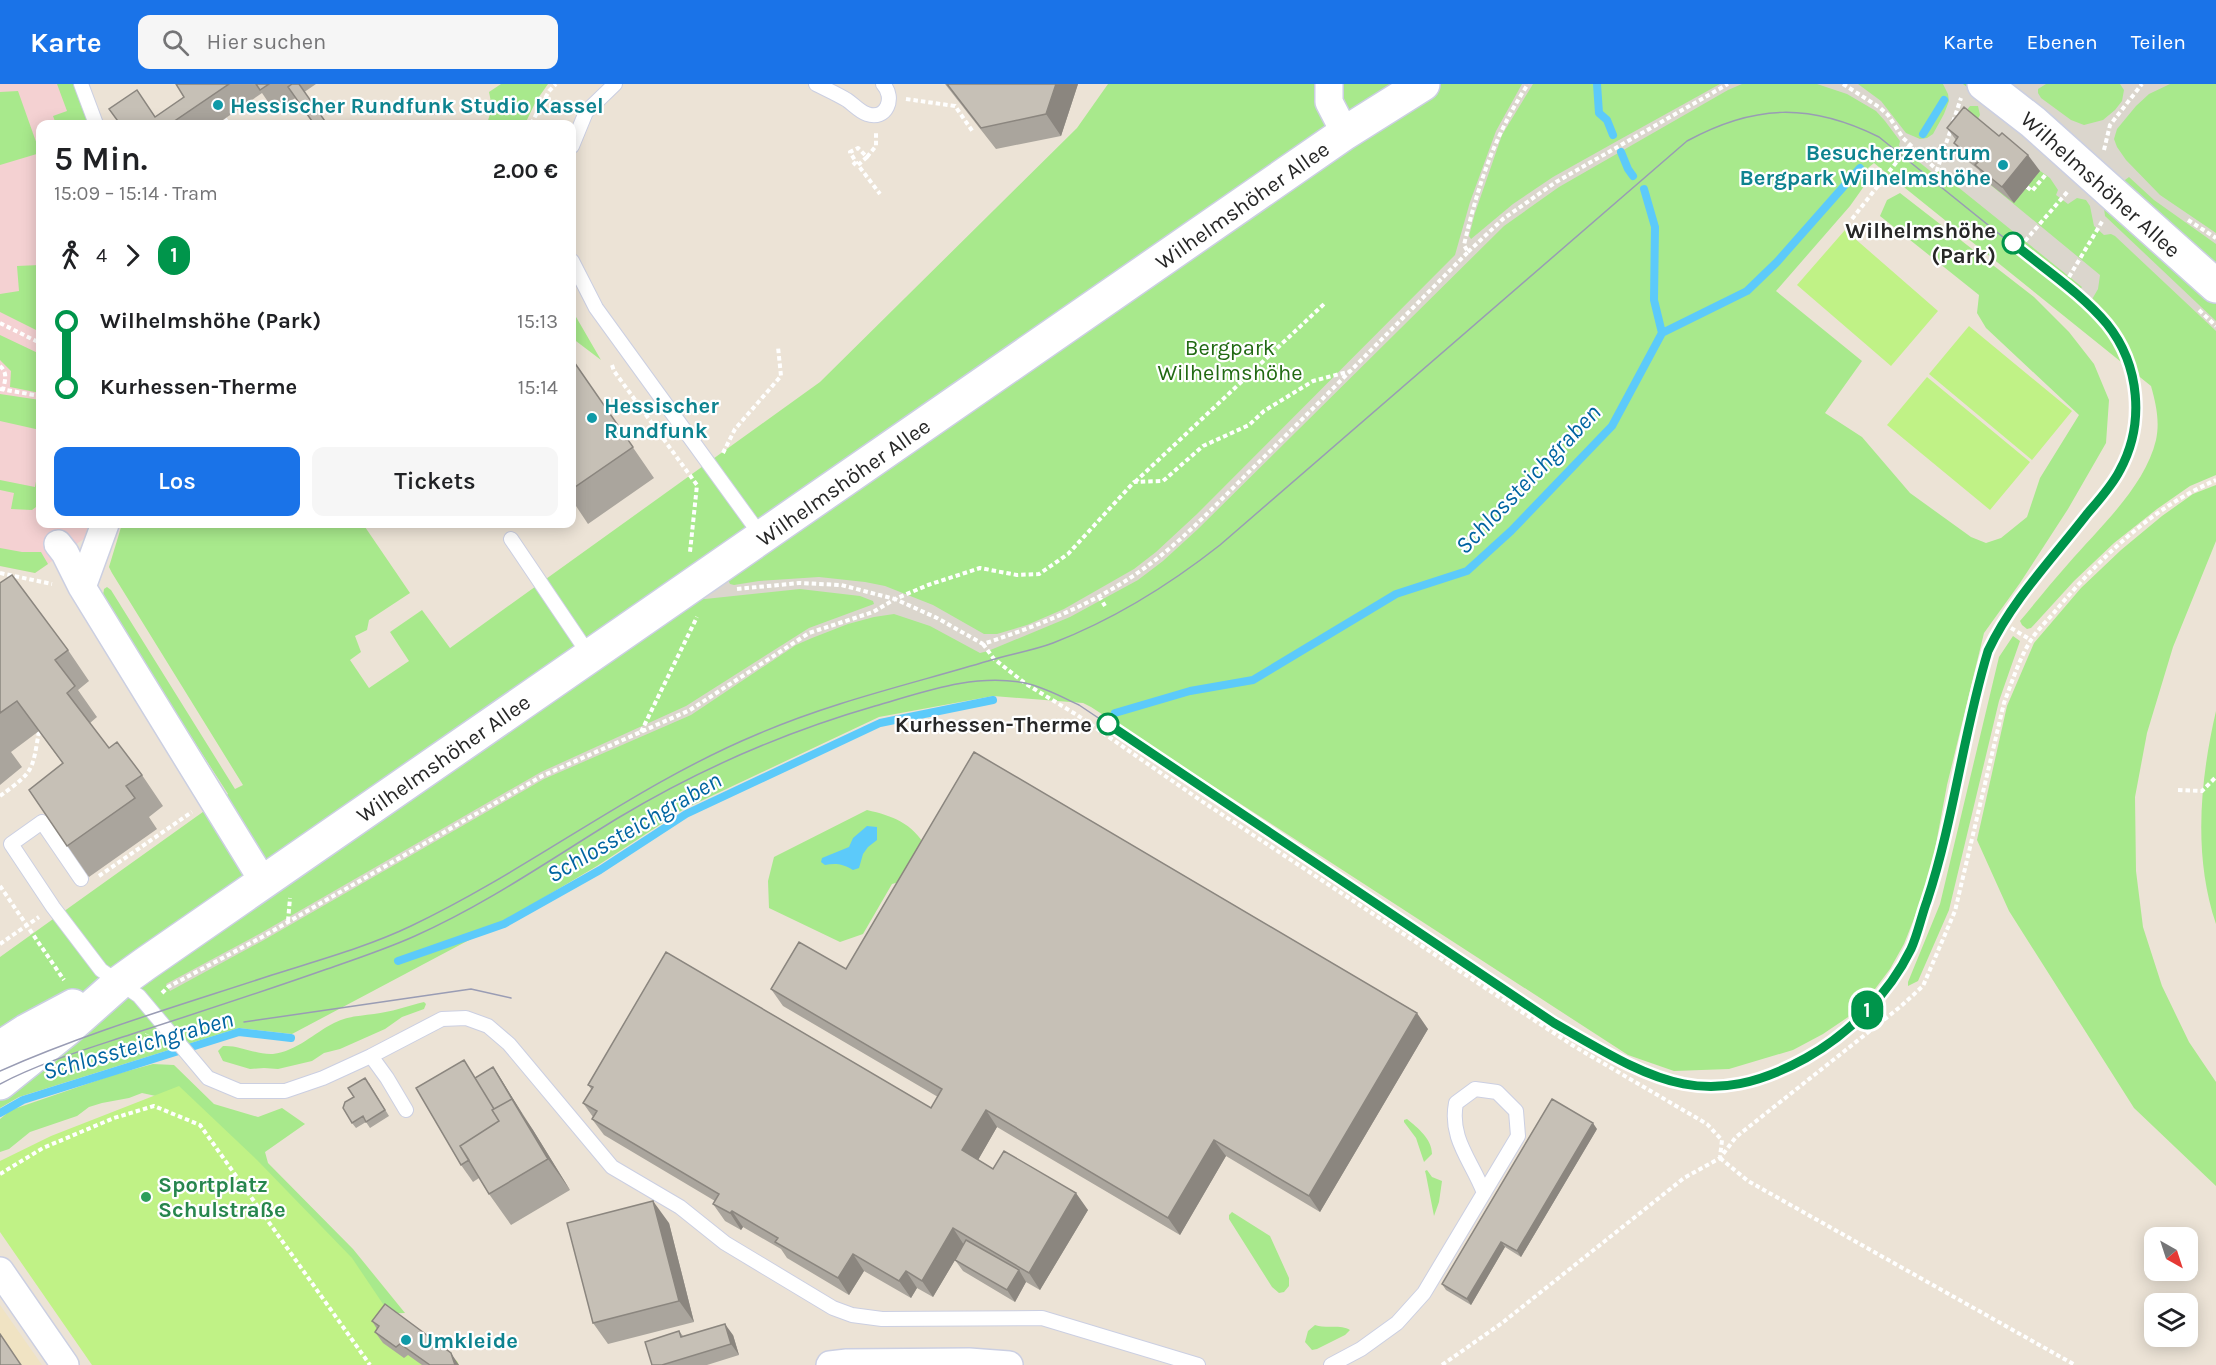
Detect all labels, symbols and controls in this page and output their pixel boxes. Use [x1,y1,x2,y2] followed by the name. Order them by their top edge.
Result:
[138,15,558,69] search box
[30,26,102,59] text: Karte
[159,26,192,59] icon: search
[207,29,326,55] text: Hier suchen
[1943,30,1994,54] text: Karte
[2027,30,2098,54] text: Ebenen
[2131,30,2186,54] text: Teilen
[230,93,604,119] place label: Hessischer Rundfunk Studio Kassel
[211,98,225,112] marker: Hessischer Rundfunk Studio Kassel
[2015,106,2186,263] street label: Wilhelmshöher Allee
[1151,136,1334,276] street label: Wilhelmshöher Allee
[54,140,148,178] text: 5 Min.
[1740,140,1991,191] place label: Besucherzentrum Bergpark Wilhelmshöhe
[493,158,558,184] text: 2.00 €
[1996,158,2010,172] marker: Besucherzentrum Bergpark Wilhelmshöhe
[54,182,218,205] text: 15:09 – 15:14 · Tram
[1845,218,1996,269] place label: Wilhelmshöhe (Park)
[2002,232,2024,254] marker: Wilhelmshöhe (Park)
[54,239,87,272] icon: walk
[116,239,149,272] icon: forward
[170,243,178,267] text: 1
[96,244,107,267] text: 4
[100,308,321,334] text: Wilhelmshöhe (Park)
[517,310,558,333] text: 15:13
[1157,335,1303,386] park label: Bergpark Wilhelmshöhe
[100,374,297,400] text: Kurhessen-Therme
[518,376,558,399] text: 15:14
[604,393,719,444] place label: Hessischer Rundfunk
[1450,398,1606,560] water label: Schlossteichgraben
[585,411,599,425] marker: Hessischer Rundfunk
[752,413,935,553] street label: Wilhelmshöher Allee
[54,447,300,516] button: Los
[312,447,558,516] button: Tickets
[352,689,535,829] street label: Wilhelmshöher Allee
[895,712,1092,738] place label: Kurhessen-Therme
[1097,713,1119,735] marker: Kurhessen-Therme
[542,766,726,888] water label: Schlossteichgraben
[1848,990,1886,1030] line badge: 1
[1863,998,1871,1022] text: 1
[40,1004,236,1086] water label: Schlossteichgraben
[158,1172,286,1223] place label: Sportplatz Schulstraße
[139,1190,153,1204] marker: Sportplatz Schulstraße
[2144,1227,2198,1281] north arrow
[2144,1227,2198,1347] map controls
[2144,1293,2198,1347] button: layers
[418,1328,518,1354] place label: Umkleide
[399,1333,413,1347] marker: Umkleide

